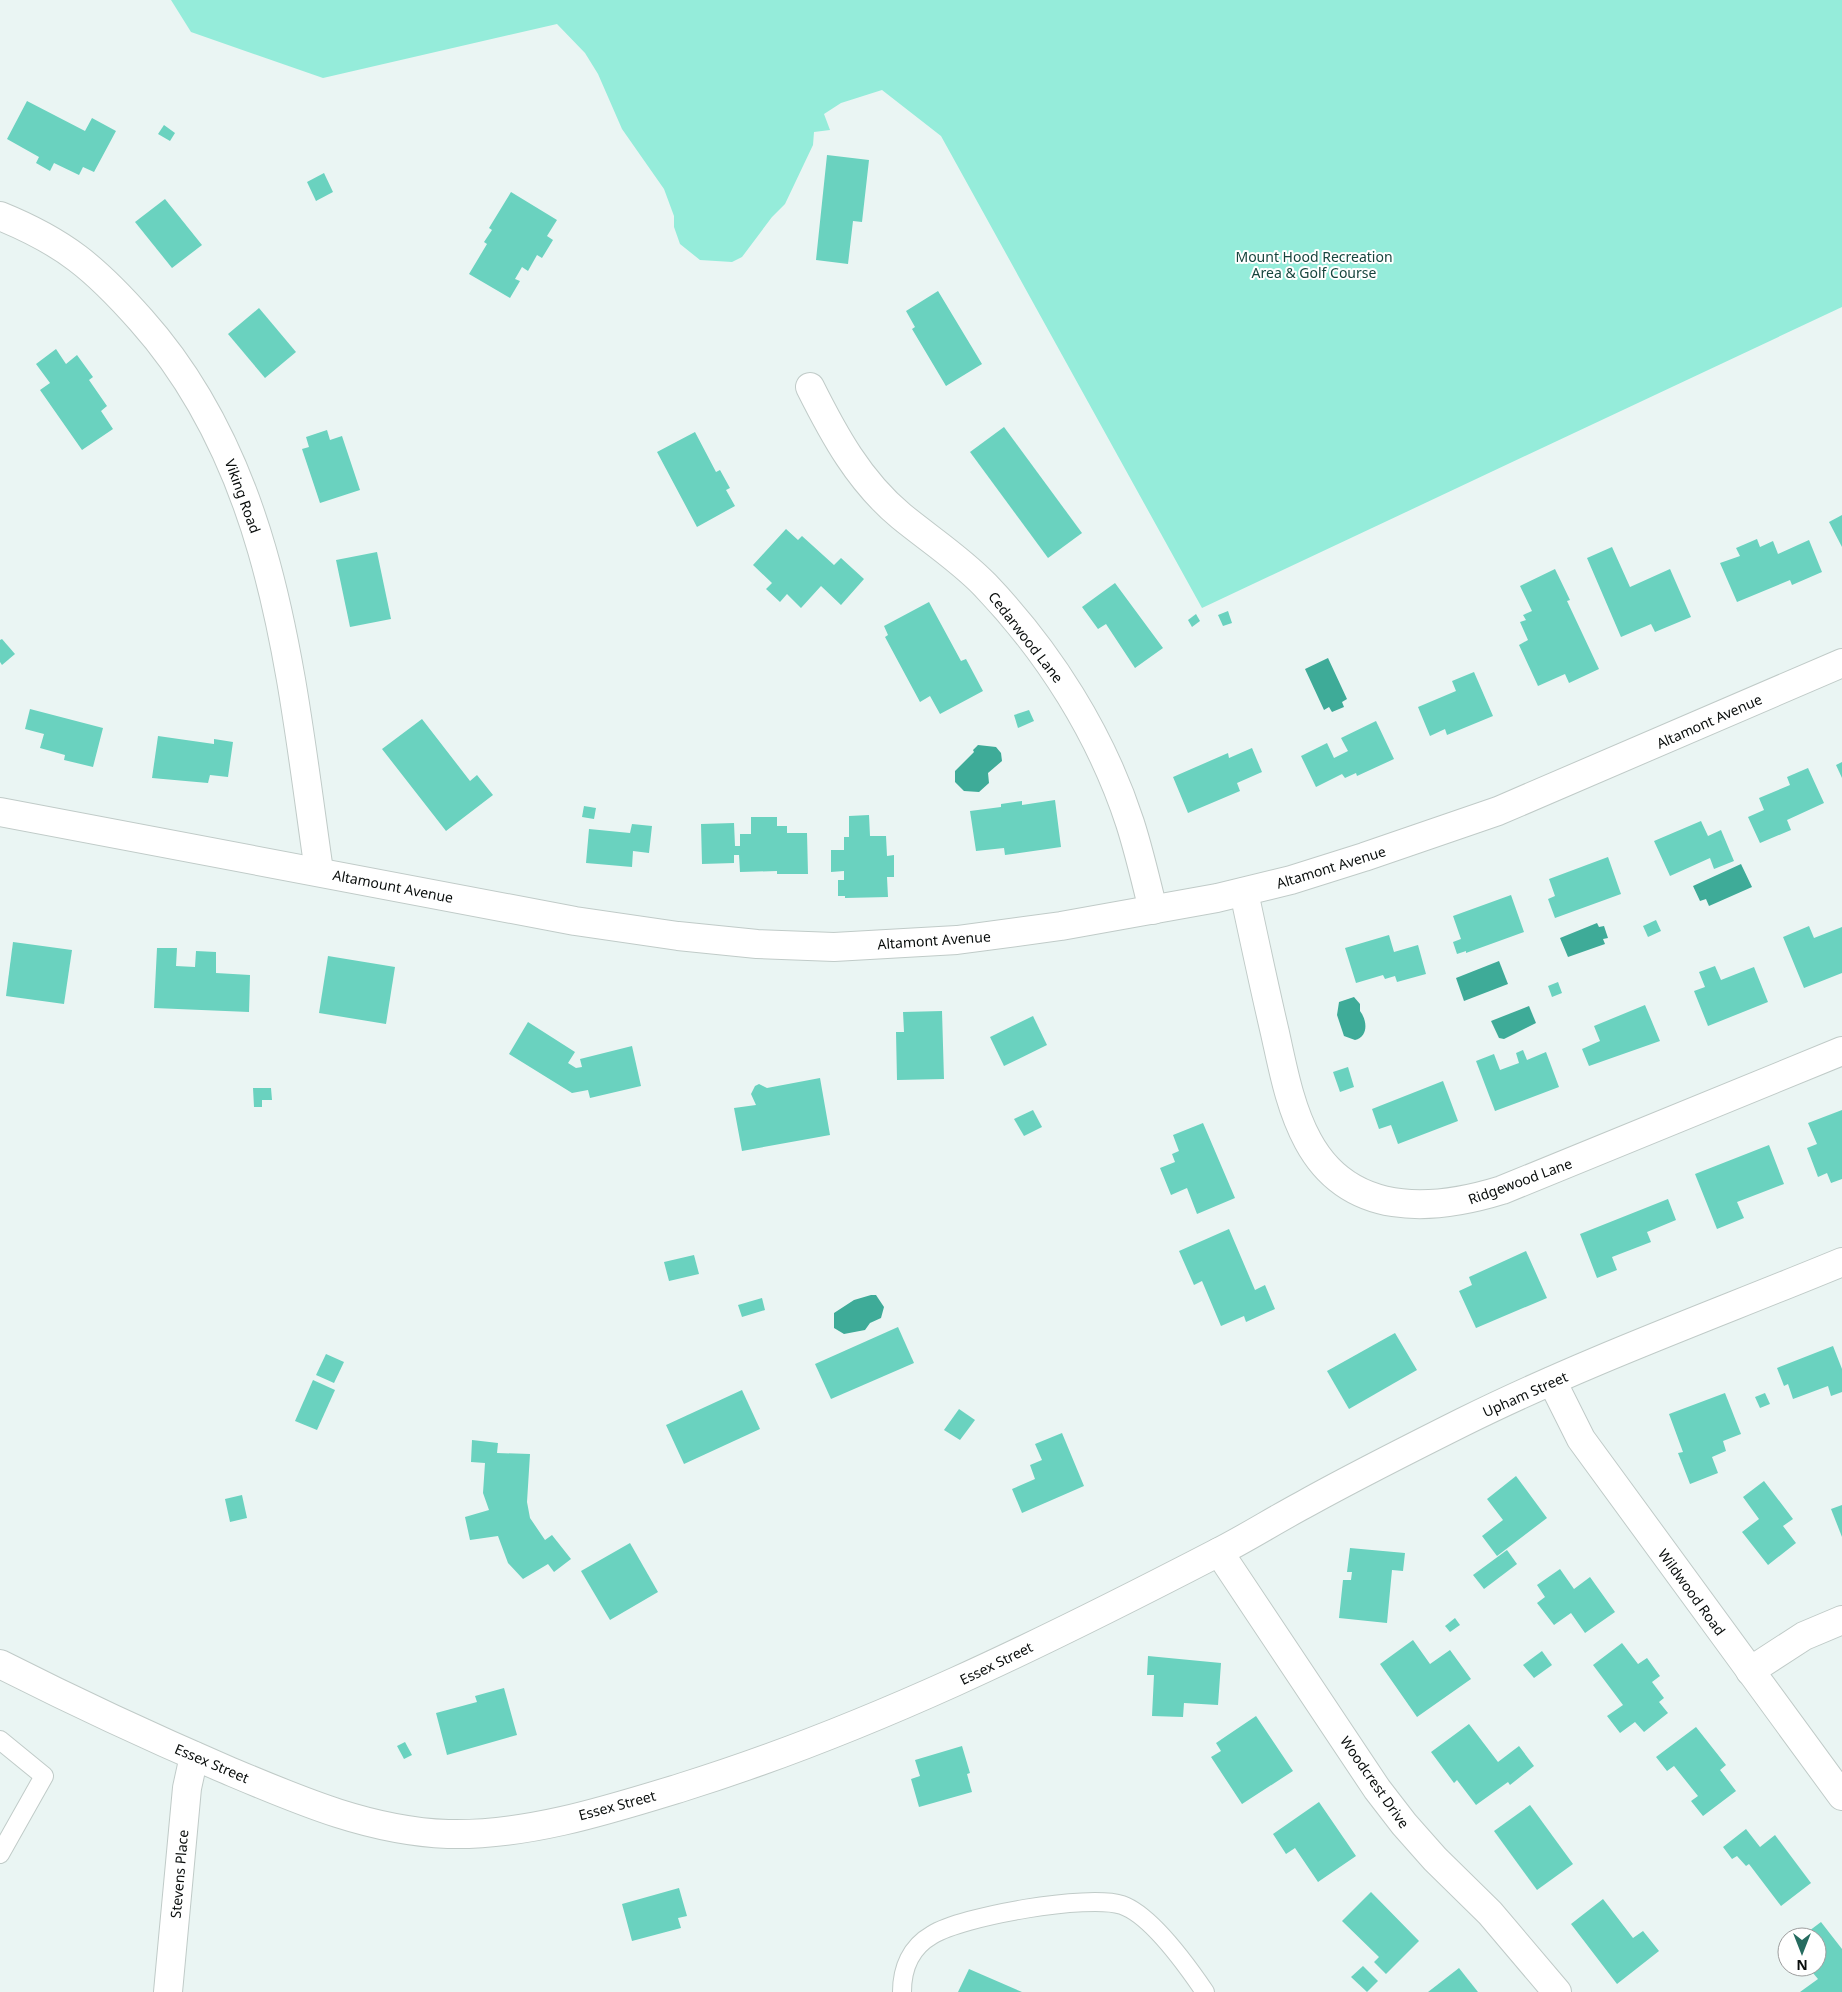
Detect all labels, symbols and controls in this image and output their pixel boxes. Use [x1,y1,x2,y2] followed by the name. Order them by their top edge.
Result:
[1235,247,1393,282] park label: Mount Hood Recreation Area & Golf Course
[221,456,265,536] street label: Viking Road
[984,587,1068,687] street label: Cedarwood Lane
[1653,689,1765,753] street label: Altamont Avenue
[1274,841,1388,893] street label: Altamont Avenue
[331,865,455,907] street label: Altamount Avenue
[877,927,991,953] street label: Altamont Avenue
[1465,1153,1575,1209] street label: Ridgewood Lane
[1479,1367,1571,1421] street label: Upham Street
[1654,1545,1730,1639] street label: Wildwood Road
[956,1637,1036,1689] street label: Essex Street
[1336,1732,1414,1832] street label: Woodcrest Drive
[172,1739,252,1787] street label: Essex Street
[576,1786,658,1824] street label: Essex Street
[166,1829,192,1919] street label: Stevens Place
[1777,1927,1827,1977] north arrow
[1796,1956,1808,1975] text: N

